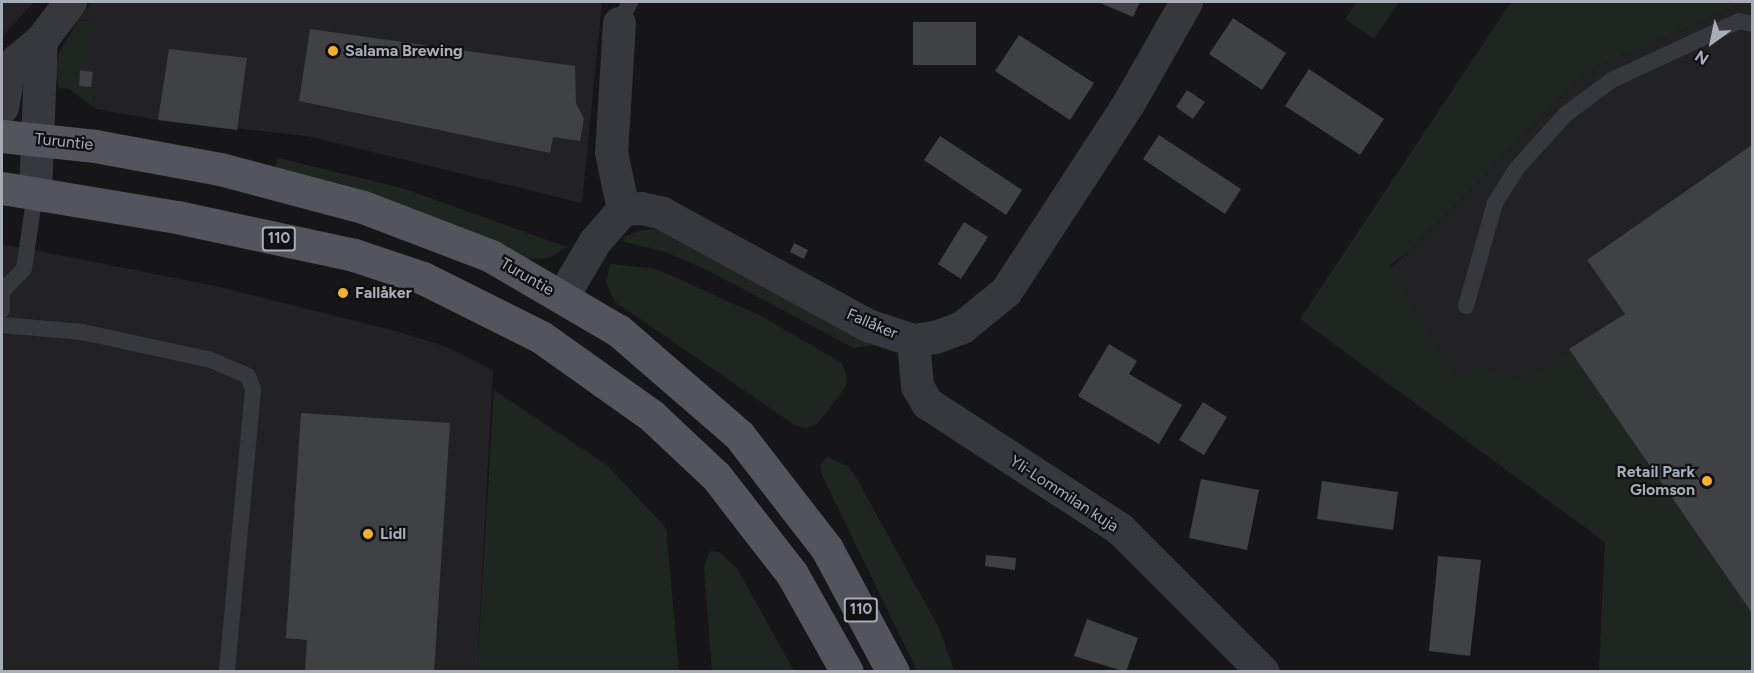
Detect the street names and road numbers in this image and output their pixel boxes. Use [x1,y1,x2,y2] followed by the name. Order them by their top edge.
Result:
[34,129,94,155] street label: Turuntie
[261,227,297,251] road number: 110
[497,254,557,300] street label: Turuntie
[844,305,900,343] street label: Fallåker
[1006,452,1122,536] street label: Yli-Lommilan kuja
[843,598,879,622] road number: 110

